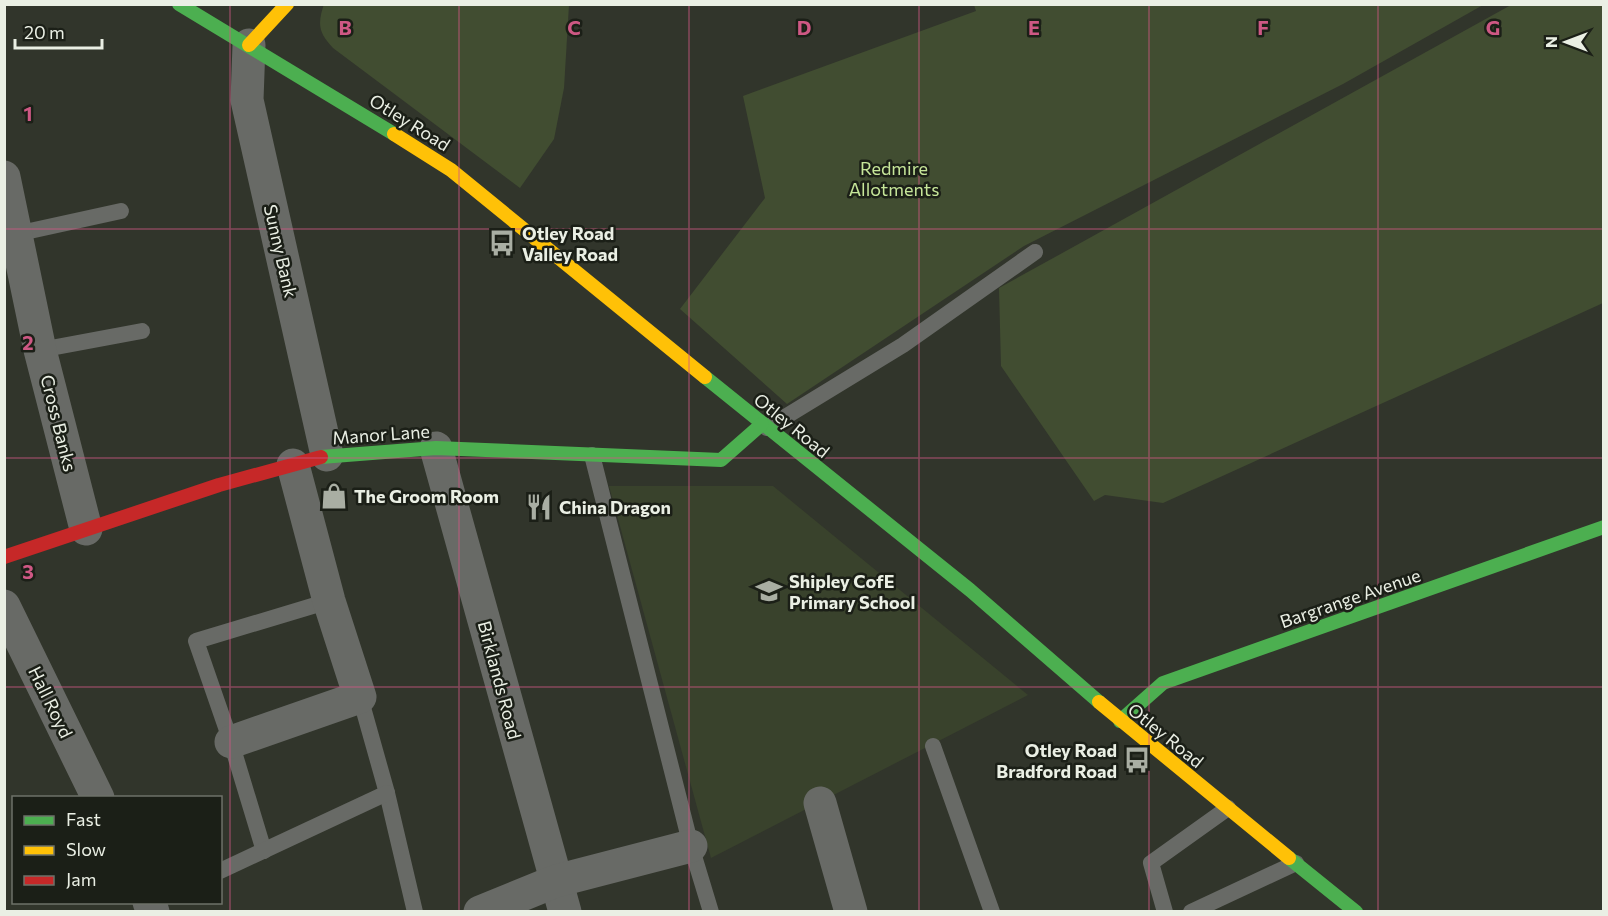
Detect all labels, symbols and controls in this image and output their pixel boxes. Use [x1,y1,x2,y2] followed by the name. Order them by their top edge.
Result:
[15,12,102,50] scale bar
[1536,12,1596,72] north arrow
[338,15,352,39] text: B
[567,15,581,39] text: C
[797,15,811,39] text: D
[1028,15,1040,39] text: E
[1257,15,1269,39] text: F
[1486,15,1500,39] text: G
[24,21,65,43] text: 20 m
[1541,36,1560,48] text: N
[366,89,454,155] street label: Otley Road
[23,101,33,125] text: 1
[849,157,939,200] park label: Redmire Allotments
[260,202,302,300] street label: Sunny Bank
[522,222,618,265] place label: Otley Road Valley Road
[487,228,517,258] bus stop icon: Otley Road Valley Road
[22,330,34,354] text: 2
[36,372,82,474] street label: Cross Banks
[750,388,834,462] street label: Otley Road
[331,420,431,448] street label: Manor Lane
[319,481,349,511] shop icon: The Groom Room
[354,485,499,507] place label: The Groom Room
[524,492,554,522] restaurant icon: China Dragon
[559,496,671,518] place label: China Dragon
[22,559,34,583] text: 3
[1277,564,1423,632] street label: Bargrange Avenue
[789,570,915,613] place label: Shipley CofE Primary School
[754,576,784,606] school or university icon: Shipley CofE Primary School
[474,618,526,742] street label: Birklands Road
[24,663,78,741] street label: Hall Royd
[1124,698,1208,772] street label: Otley Road
[996,739,1117,782] place label: Otley Road Bradford Road
[1122,745,1152,775] bus stop icon: Otley Road Bradford Road
[12,796,222,904] legend
[66,808,101,830] text: Fast
[66,838,106,860] text: Slow
[66,868,96,890] text: Jam

